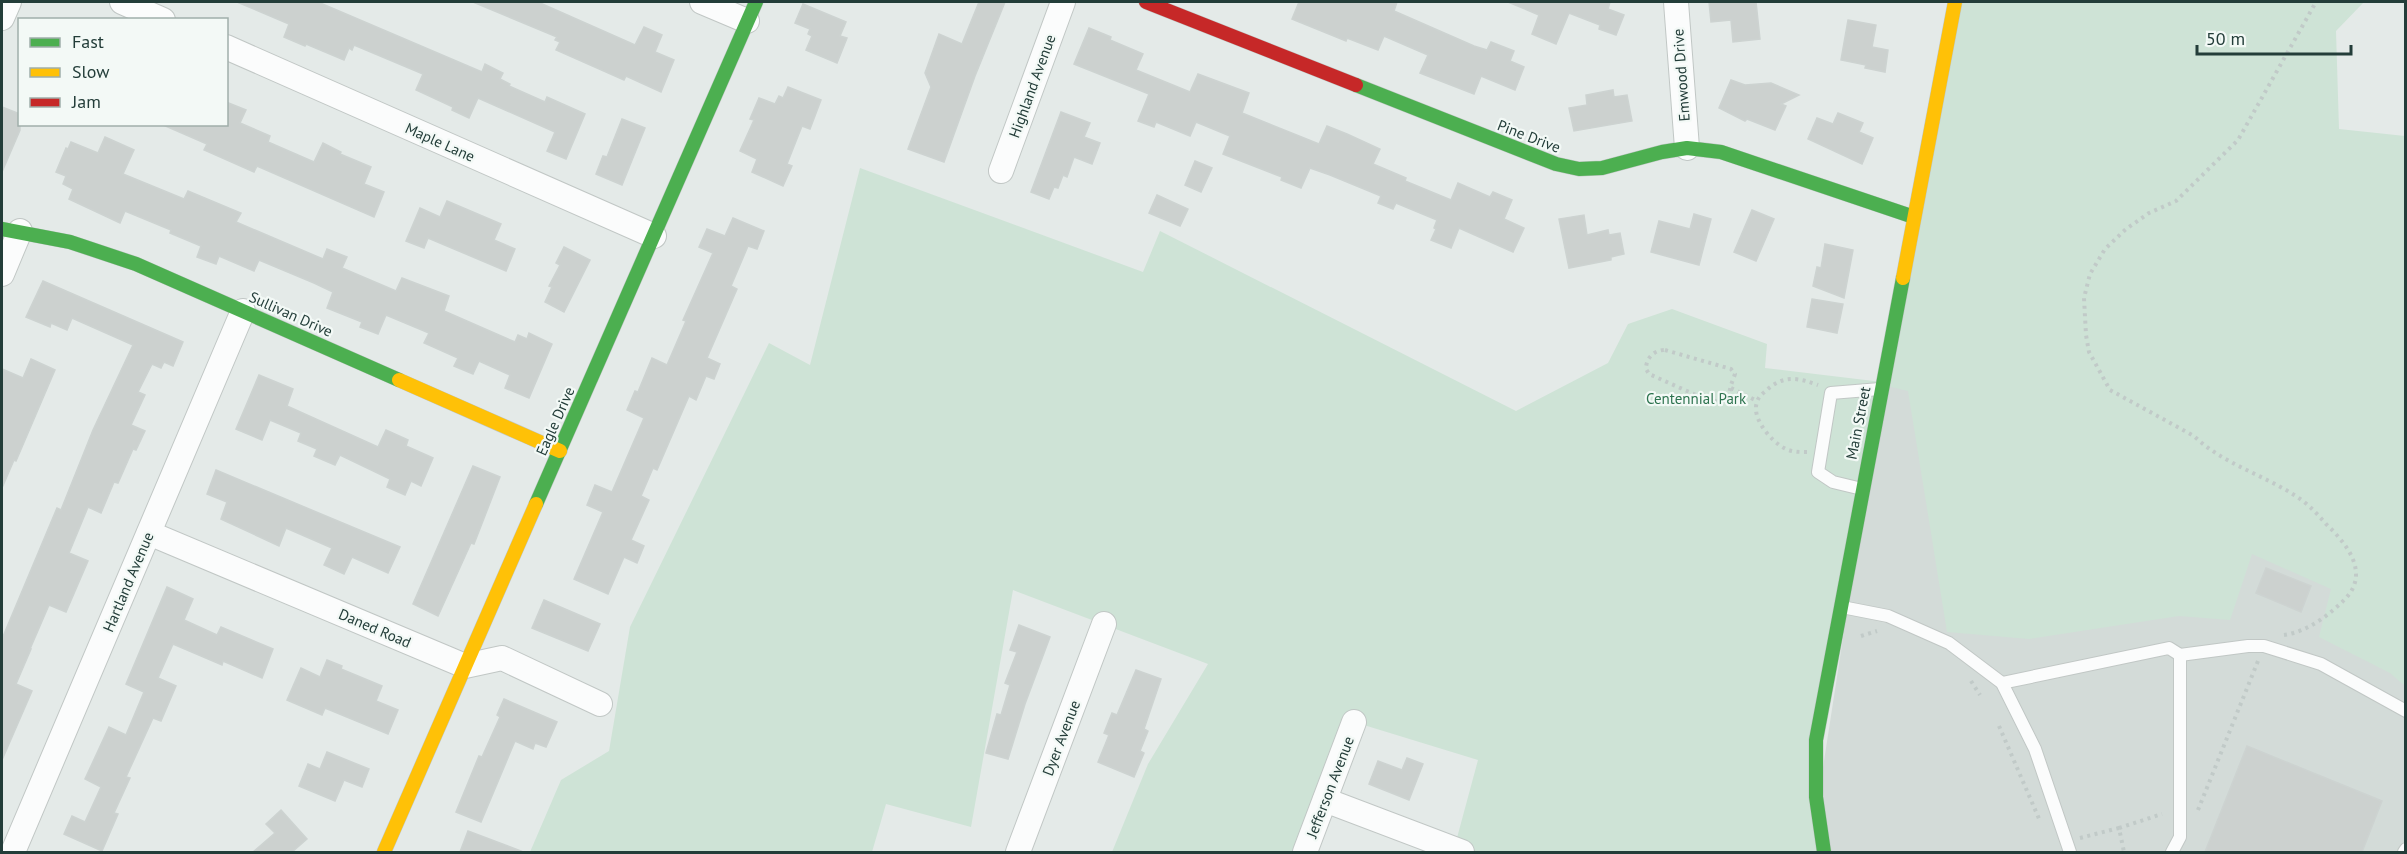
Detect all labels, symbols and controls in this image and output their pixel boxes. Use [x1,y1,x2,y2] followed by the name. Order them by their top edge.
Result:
[18,18,228,126] legend
[2197,18,2352,56] scale bar
[2206,27,2245,50] text: 50 m
[1668,28,1694,122] street label: Emwood Drive
[72,30,104,53] text: Fast
[1004,32,1060,140] street label: Highland Avenue
[72,60,110,83] text: Slow
[71,90,101,113] text: Jam
[1495,115,1563,157] street label: Pine Drive
[402,118,478,166] street label: Maple Lane
[246,287,336,341] street label: Sullivan Drive
[531,384,579,458] street label: Eagle Drive
[1842,385,1874,461] street label: Main Street
[1646,389,1747,408] park label: Centennial Park
[98,529,158,635] street label: Hartland Avenue
[336,604,414,652] street label: Daned Road
[1038,697,1084,779] street label: Dyer Avenue
[1302,734,1358,841] street label: Jefferson Avenue

